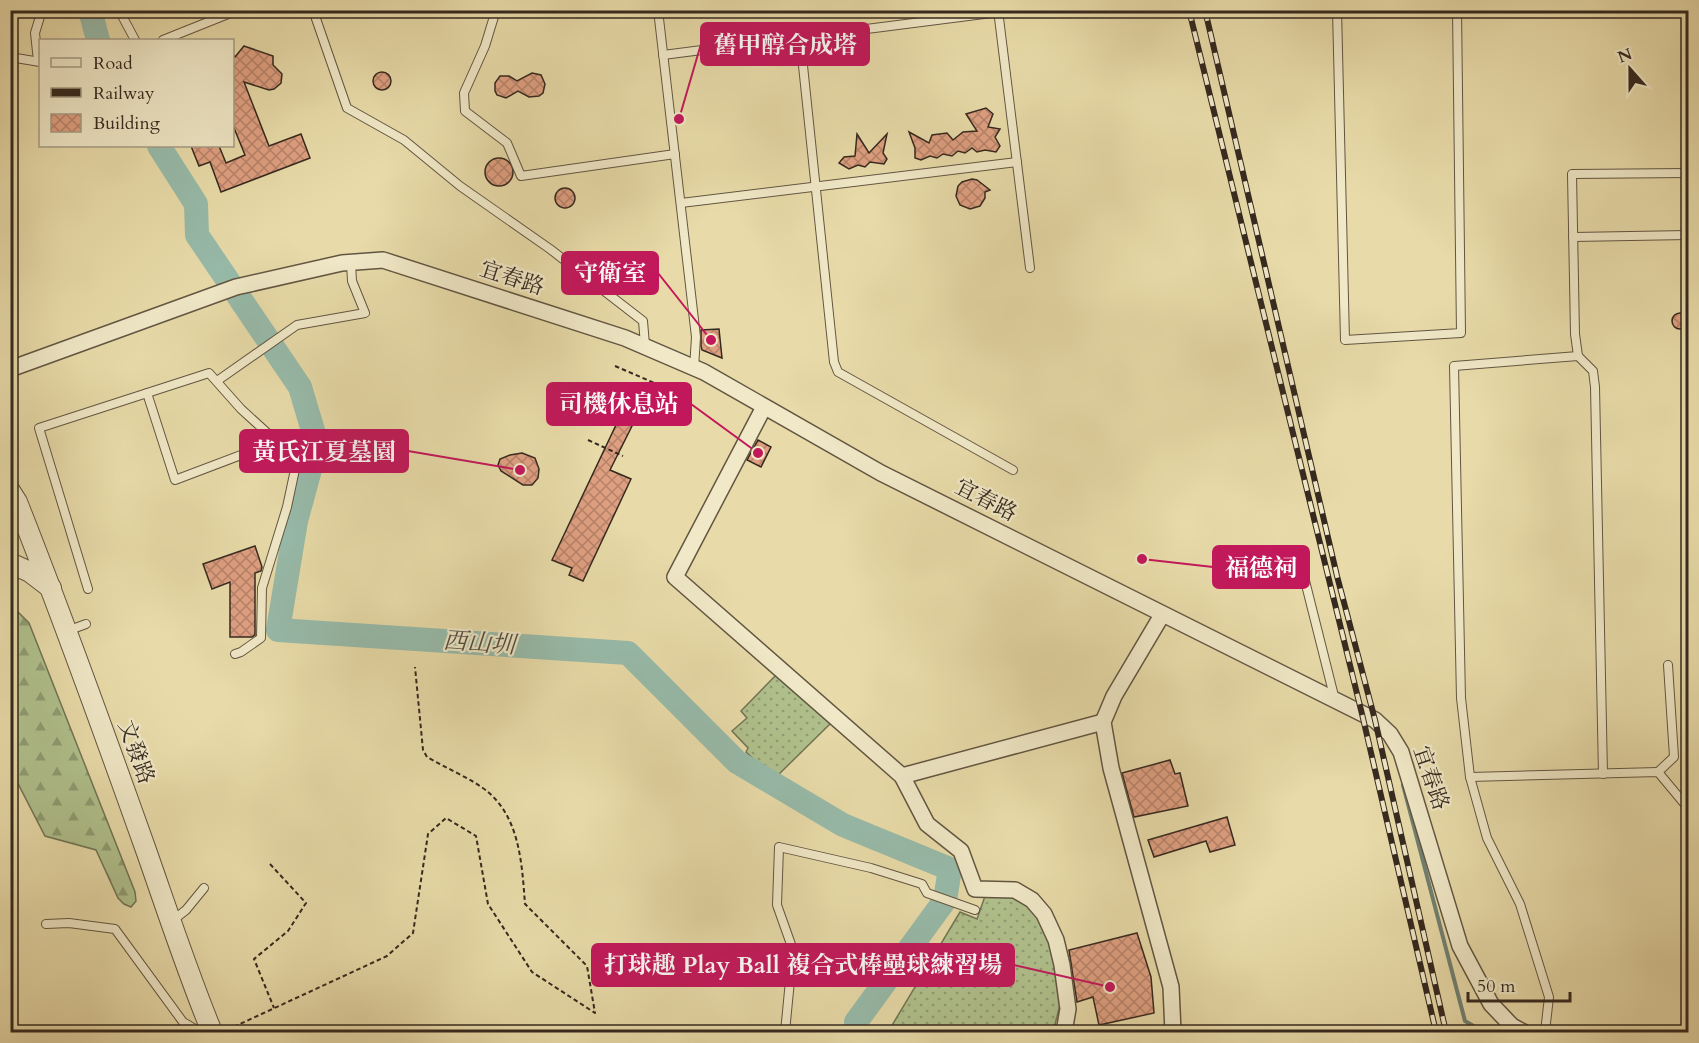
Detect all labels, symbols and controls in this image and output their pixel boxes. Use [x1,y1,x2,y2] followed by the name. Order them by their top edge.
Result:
[701,23,869,65] callout: 舊甲醇合成塔
[713,29,857,62] text: 舊甲醇合成塔
[39,39,234,147] legend
[1600,39,1660,99] north arrow
[1615,43,1636,69] text: N
[93,51,133,76] text: Road
[93,81,155,106] text: Railway
[93,111,161,136] text: Building
[562,252,658,294] callout: 守衛室
[476,254,548,302] street label: 宜春路
[574,257,646,290] text: 守衛室
[547,383,691,425] callout: 司機休息站
[559,388,679,421] text: 司機休息站
[240,430,408,472] callout: 黃氏江夏墓園
[252,436,396,469] text: 黃氏江夏墓園
[950,472,1022,528] street label: 宜春路
[1213,546,1309,588] callout: 福德祠
[1225,552,1297,585] text: 福德祠
[442,624,520,662] water label: 西山圳
[111,716,161,788] street label: 文發路
[1406,742,1456,814] street label: 宜春路
[592,944,1014,986] callout: 打球趣 Play Ball 複合式棒壘球練習場
[604,949,1002,982] text: 打球趣 Play Ball 複合式棒壘球練習場
[1468,965,1570,1003] scale bar
[1477,974,1516,999] text: 50 m

